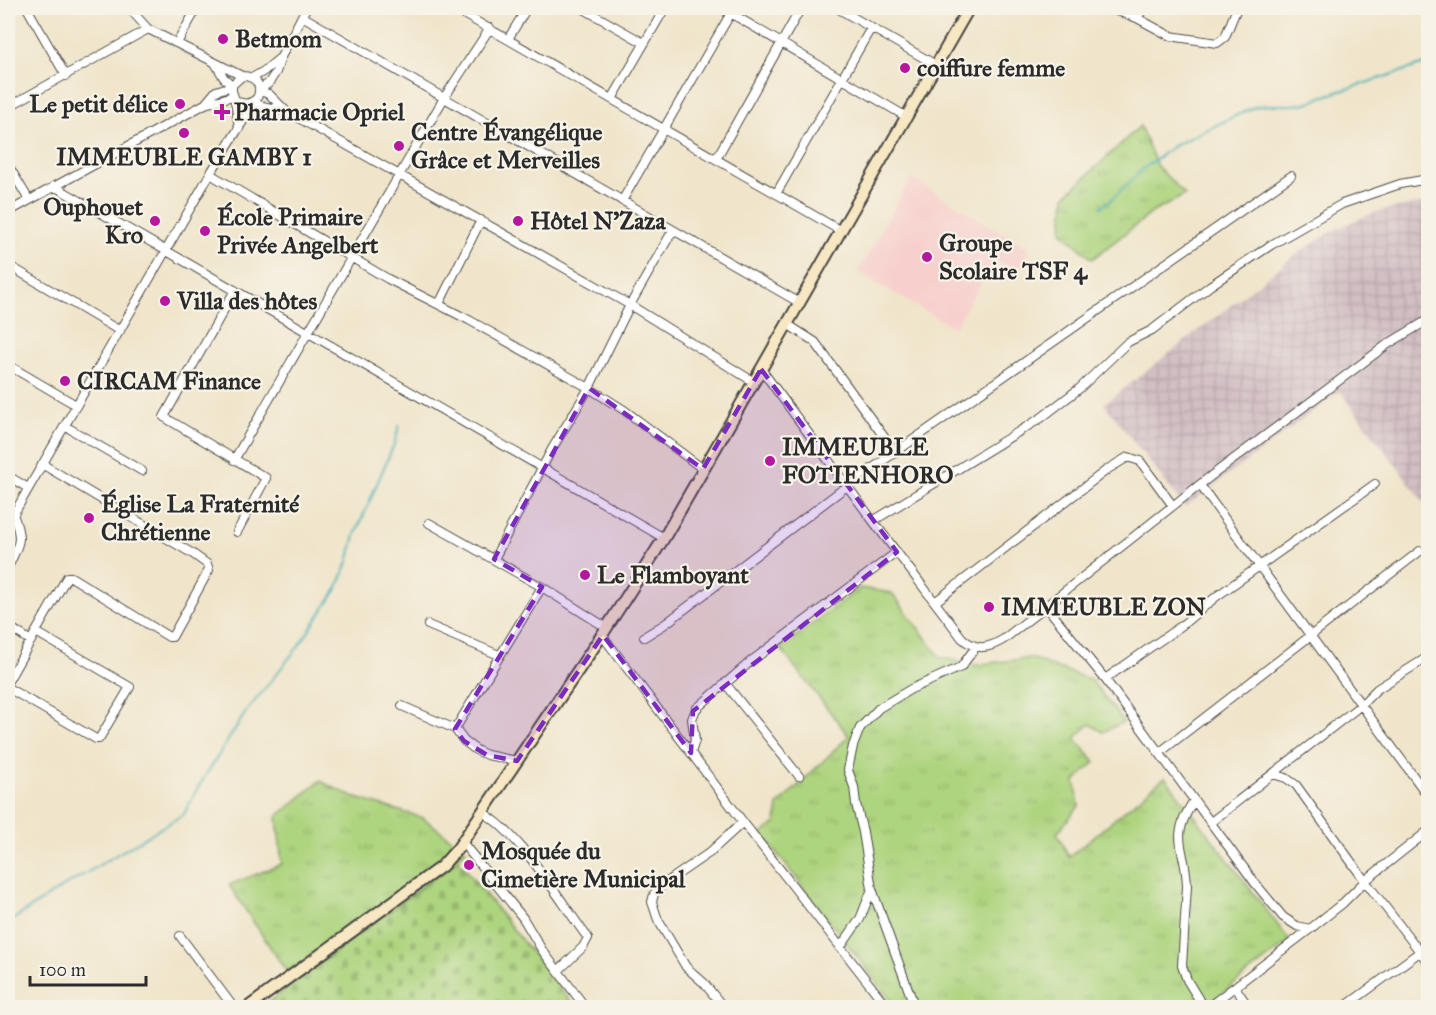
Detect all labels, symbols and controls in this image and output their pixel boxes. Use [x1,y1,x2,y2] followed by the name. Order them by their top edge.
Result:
[235,24,323,54] place label: Betmom
[216,32,230,46] marker: Betmom
[917,53,1065,83] place label: coiffure femme
[898,61,912,75] marker: coiffure femme
[29,89,168,119] place label: Le petit délice
[173,97,187,111] marker: Le petit délice
[234,97,405,127] place label: Pharmacie Opriel
[215,105,229,119] marker: Pharmacie Opriel
[411,116,602,175] place label: Centre Évangélique Grâce et Merveilles
[177,126,191,140] marker: IMMEUBLE GAMBY 1
[392,139,406,153] marker: Centre Évangélique Grâce et Merveilles
[56,142,312,172] place label: IMMEUBLE GAMBY 1
[43,192,143,250] place label: Ouphouet Kro
[217,201,379,260] place label: École Primaire Privée Angelbert
[530,206,666,236] place label: Hôtel N'Zaza
[148,214,162,228] marker: Ouphouet Kro
[511,214,525,228] marker: Hôtel N'Zaza
[198,224,212,238] marker: École Primaire Privée Angelbert
[939,228,1088,286] place label: Groupe Scolaire TSF 4
[920,250,934,264] marker: Groupe Scolaire TSF 4
[176,286,318,316] place label: Villa des hôtes
[158,294,172,308] marker: Villa des hôtes
[77,366,261,396] place label: CIRCAM Finance
[58,374,72,388] marker: CIRCAM Finance
[782,432,953,490] place label: IMMEUBLE FOTIENHORO
[763,454,777,468] marker: IMMEUBLE FOTIENHORO
[101,488,300,547] place label: Église La Fraternité Chrétienne
[82,511,96,525] marker: Église La Fraternité Chrétienne
[597,560,749,590] place label: Le Flamboyant
[578,568,592,582] marker: Le Flamboyant
[1001,592,1206,622] place label: IMMEUBLE ZON
[982,600,996,614] marker: IMMEUBLE ZON
[481,836,686,894] place label: Mosquée du Cimetière Municipal
[462,858,476,872] marker: Mosquée du Cimetière Municipal
[30,949,146,987] scale bar
[39,959,86,981] text: 100 m

